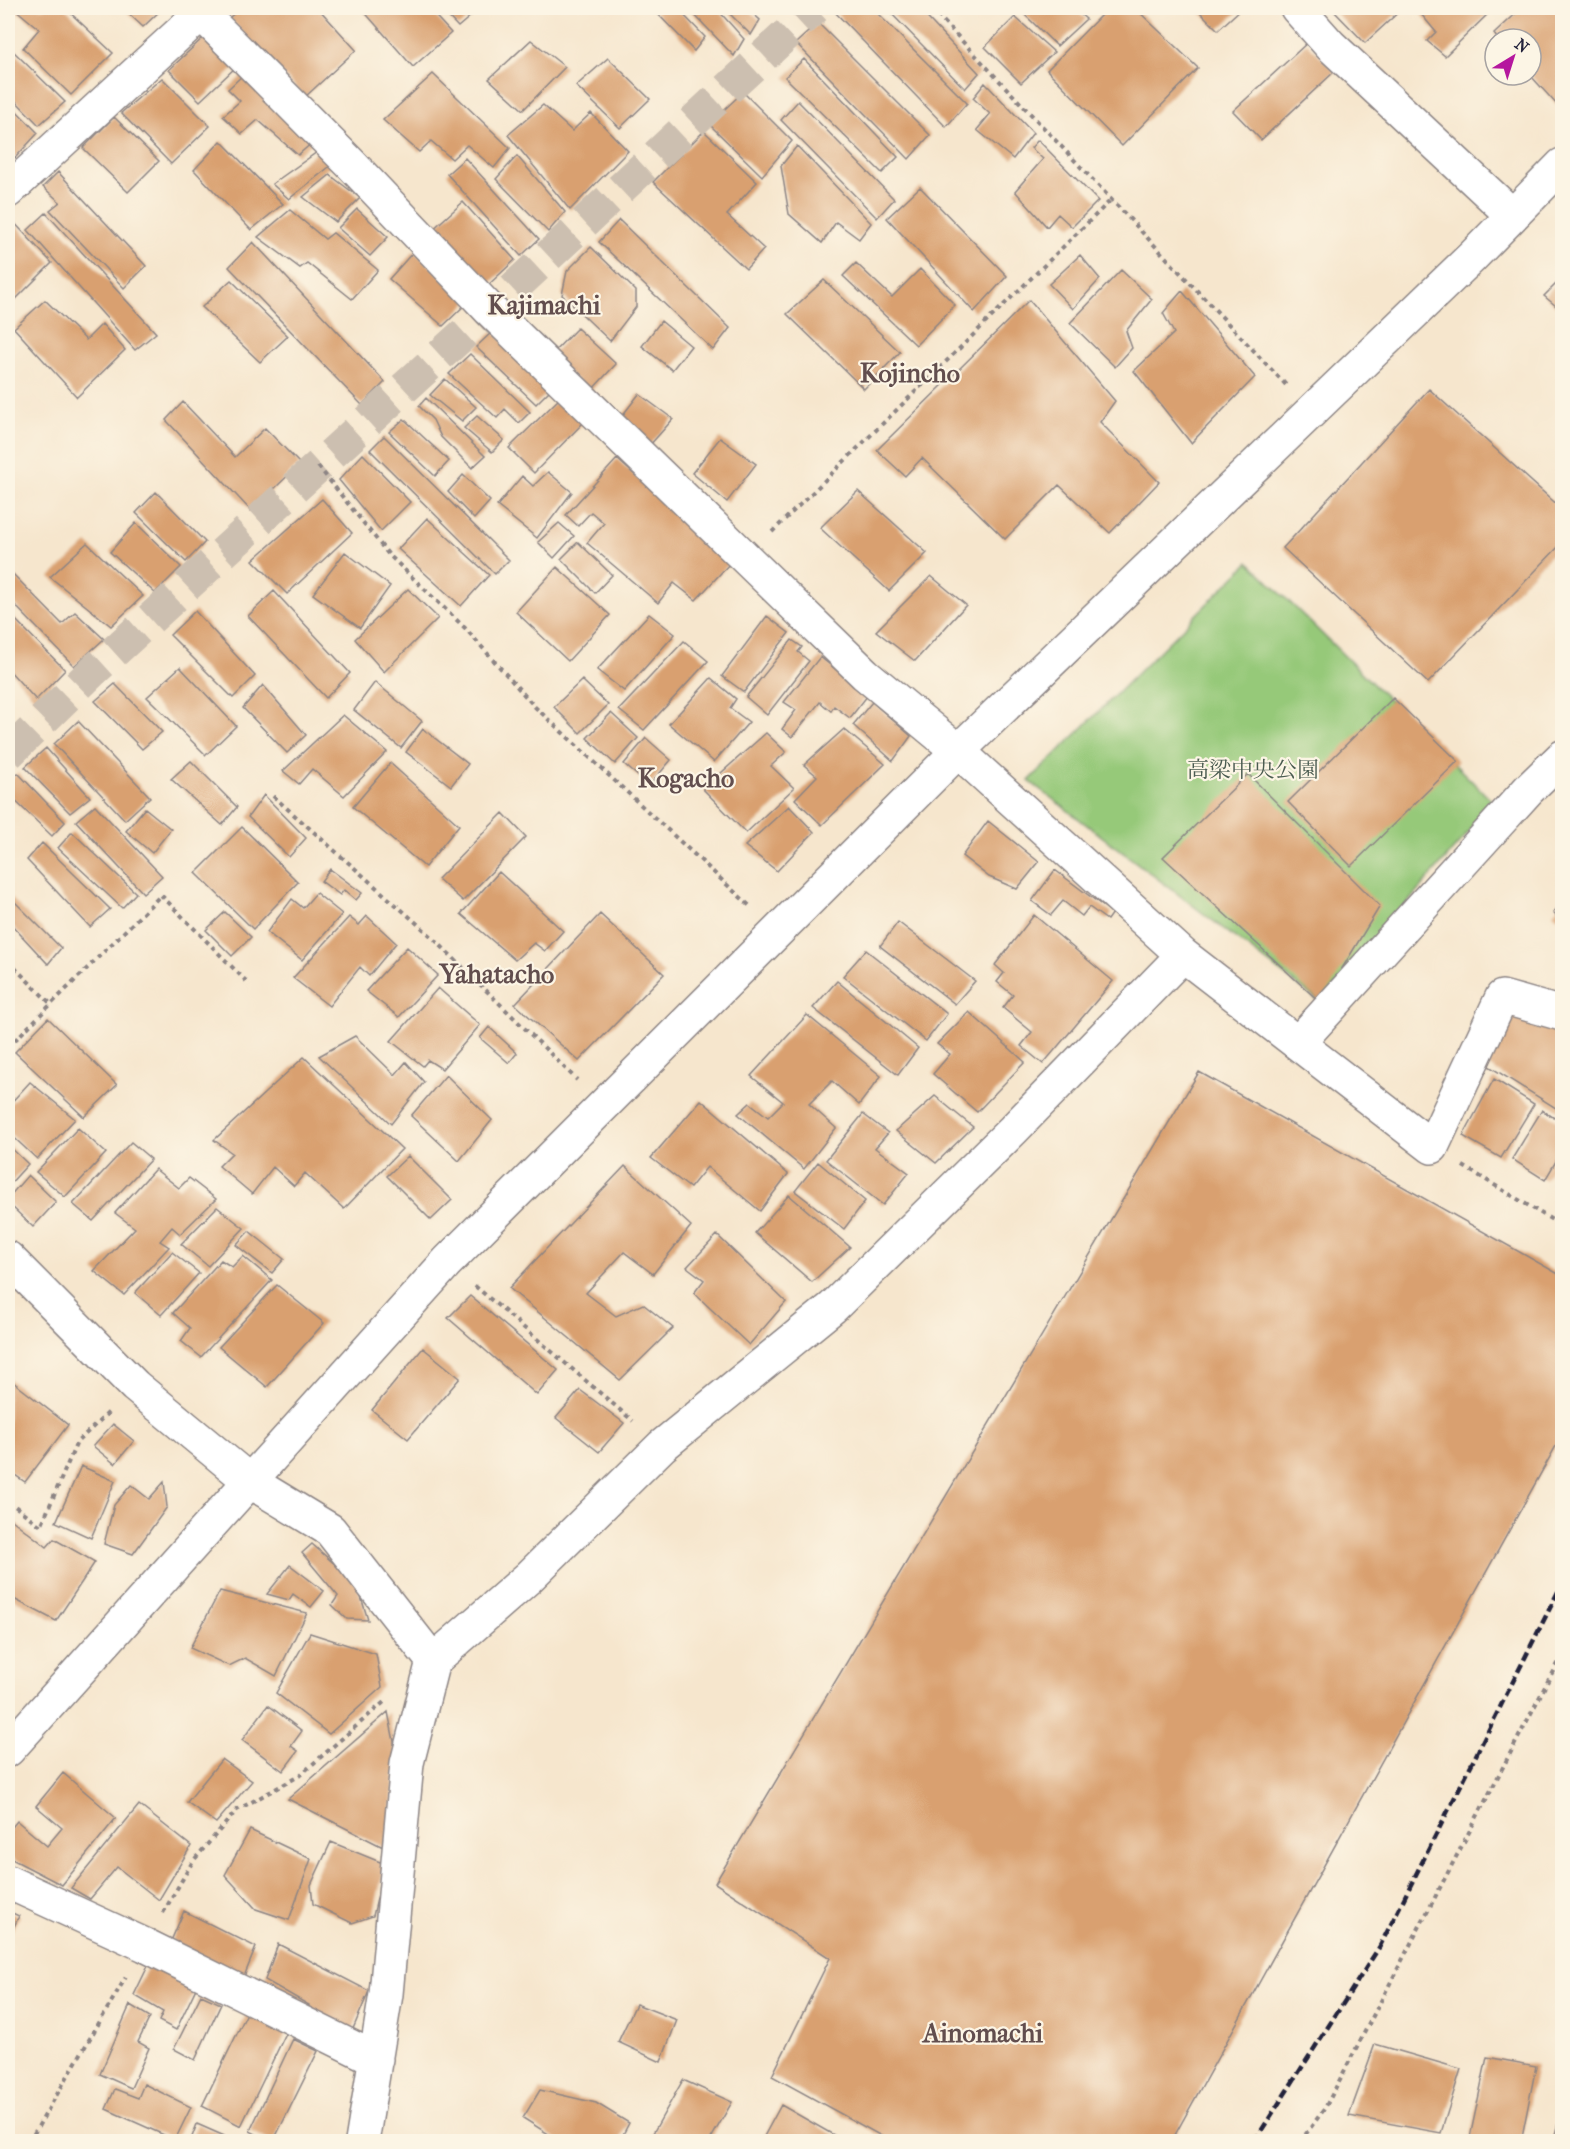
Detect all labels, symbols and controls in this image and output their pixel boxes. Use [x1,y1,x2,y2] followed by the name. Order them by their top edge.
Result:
[1483,27,1543,87] north arrow
[1511,34,1533,57] text: N
[488,290,601,321] district label: Kajimachi
[860,358,960,389] district label: Kojincho
[1187,757,1319,783] park label: 高梁中央公園
[638,763,734,794] district label: Kogacho
[438,959,554,990] district label: Yahatacho
[921,2018,1043,2049] district label: Ainomachi

